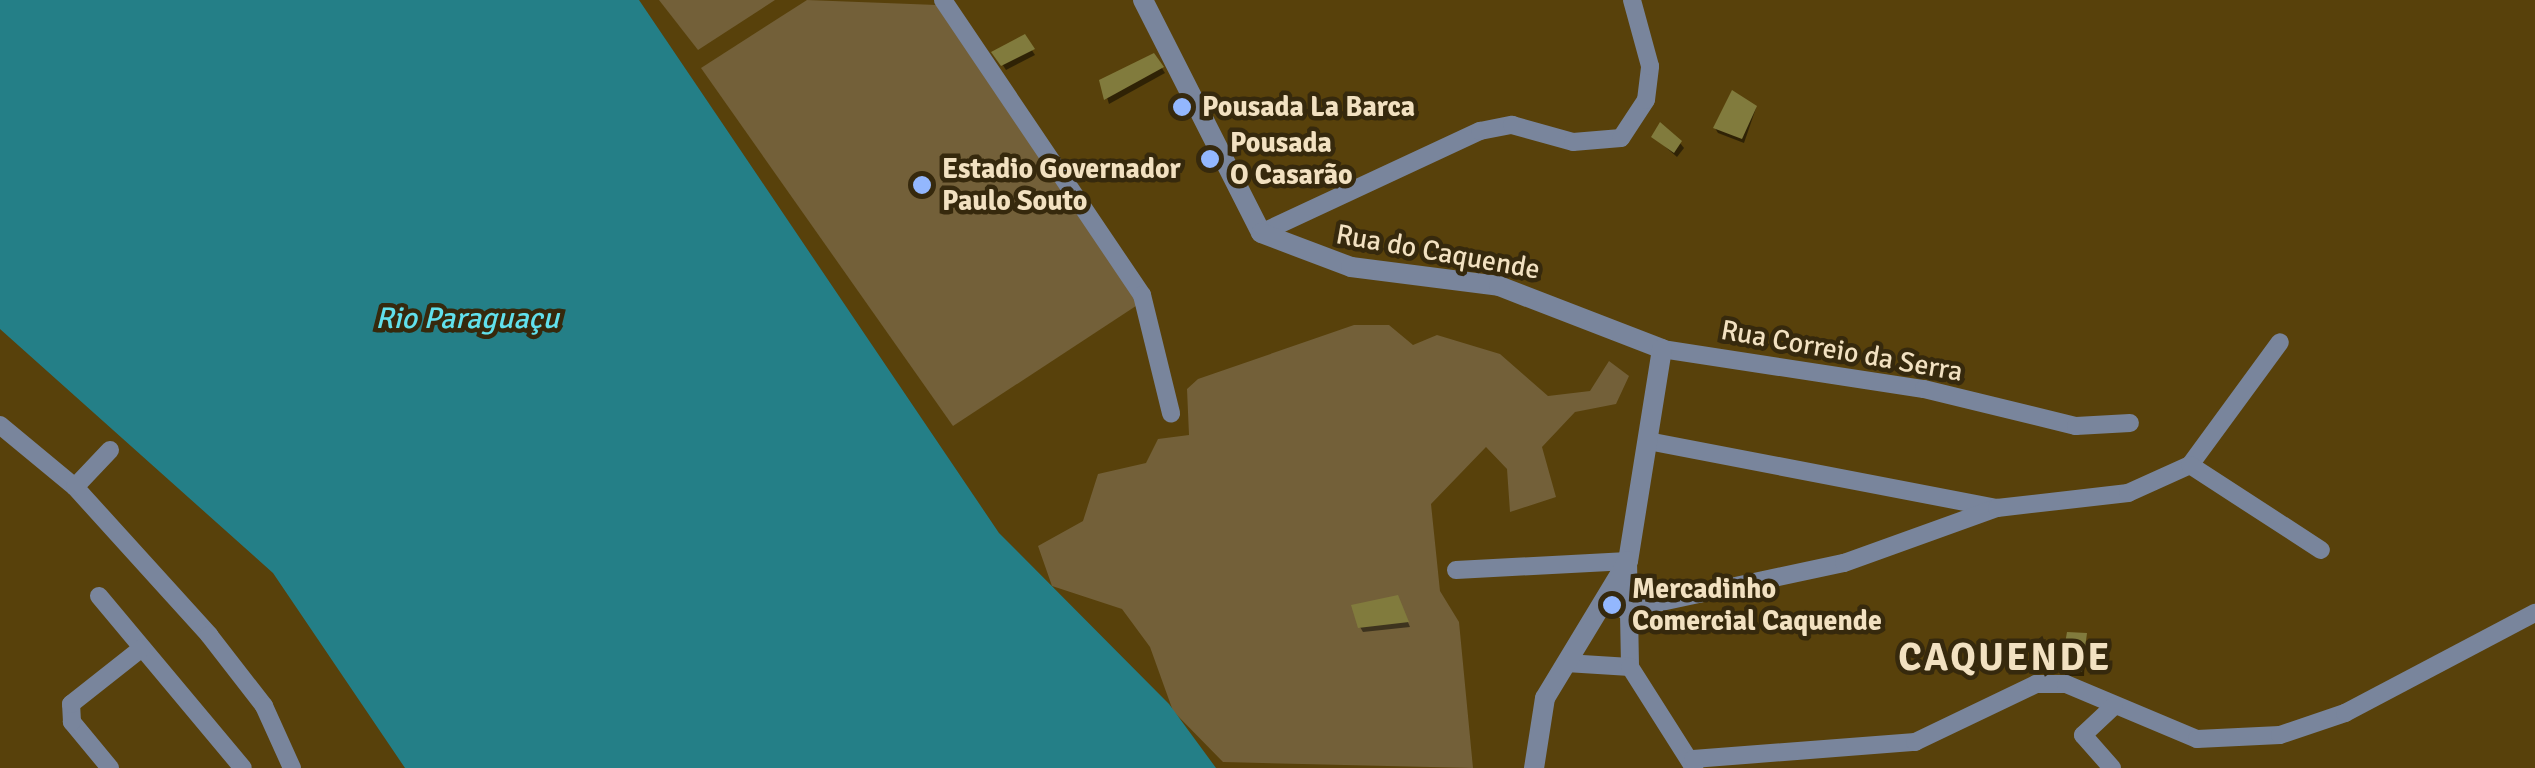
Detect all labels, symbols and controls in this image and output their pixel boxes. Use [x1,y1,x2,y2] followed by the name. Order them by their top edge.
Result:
[1202,90,1415,124] place label: Pousada La Barca
[1171,96,1193,118] marker: Pousada La Barca
[1230,126,1353,192] place label: Pousada O Casarão
[1199,148,1221,170] marker: Pousada O Casarão
[942,152,1181,218] place label: Estadio Governador Paulo Souto
[911,174,933,196] marker: Estadio Governador Paulo Souto
[1333,218,1543,286] street label: Rua do Caquende
[375,301,559,337] water label: Rio Paraguaçu
[1718,313,1966,389] street label: Rua Correio da Serra
[1632,572,1882,638] place label: Mercadinho Comercial Caquende
[1601,594,1623,616] marker: Mercadinho Comercial Caquende
[1898,635,2112,681] district label: CAQUENDE

